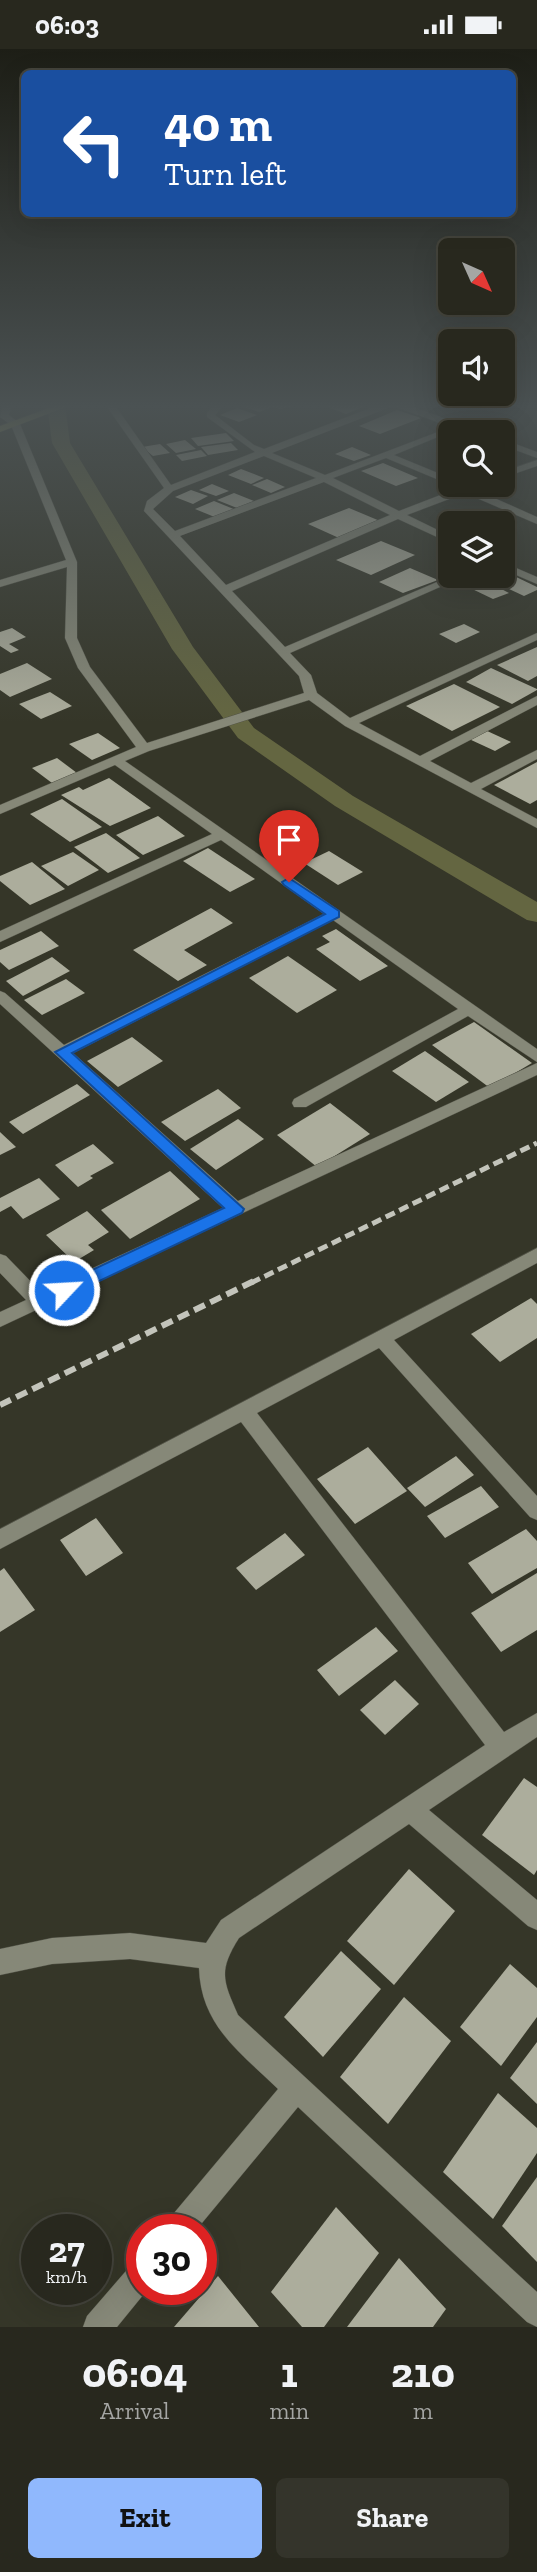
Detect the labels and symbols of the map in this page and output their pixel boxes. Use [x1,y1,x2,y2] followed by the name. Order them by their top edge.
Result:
[438,238,514,315] north arrow
[259,810,319,882] pin
[27,1253,101,1327] position arrow
[126,2214,217,2305] speed limit sign: 30

